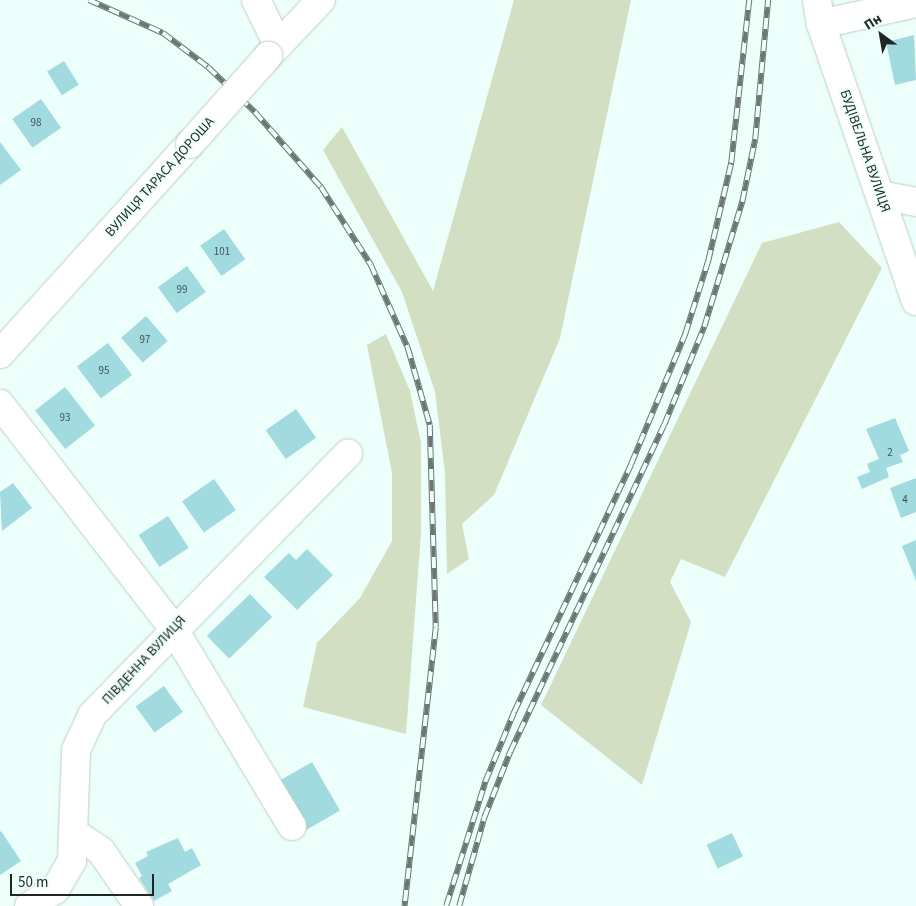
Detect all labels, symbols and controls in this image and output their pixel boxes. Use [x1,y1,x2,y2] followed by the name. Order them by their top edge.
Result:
[860,9,886,35] text: Пн
[856,10,906,60] north arrow
[836,87,894,215] street label: БУДІВЕЛЬНА ВУЛИЦЯ
[102,114,218,240] street label: ВУЛИЦЯ ТАРАСА ДОРОША
[31,116,41,130] house number: 98
[214,245,230,259] house number: 101
[177,283,187,297] house number: 99
[140,333,150,347] house number: 97
[99,364,109,378] house number: 95
[60,411,70,425] house number: 93
[887,446,893,460] house number: 2
[902,493,908,507] house number: 4
[98,612,190,708] street label: ПІВДЕННА ВУЛИЦЯ
[12,864,156,896] scale bar
[18,872,48,893] text: 50 m

